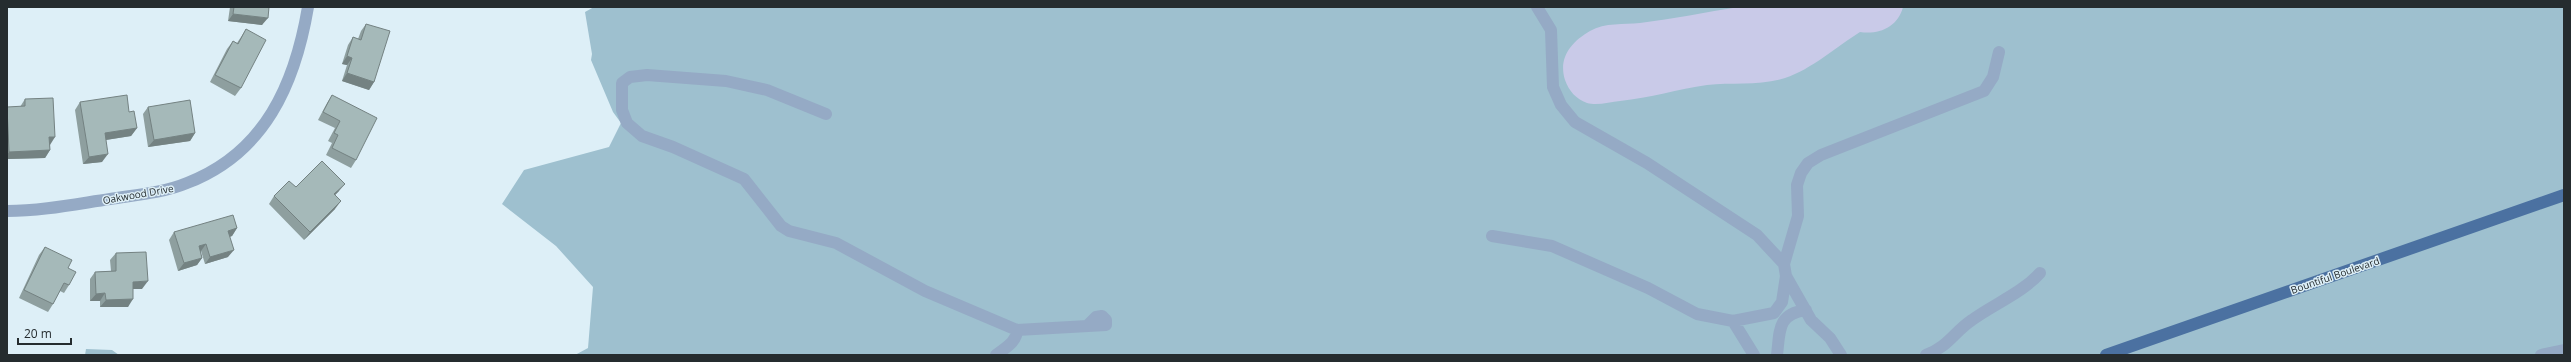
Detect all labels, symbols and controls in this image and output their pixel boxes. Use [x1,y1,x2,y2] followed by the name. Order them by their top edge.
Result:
[102,181,175,207] street label: Oakwood Drive
[2289,253,2381,297] street label: Bountiful Boulevard
[18,320,71,346] scale bar
[24,325,52,342] text: 20 m

